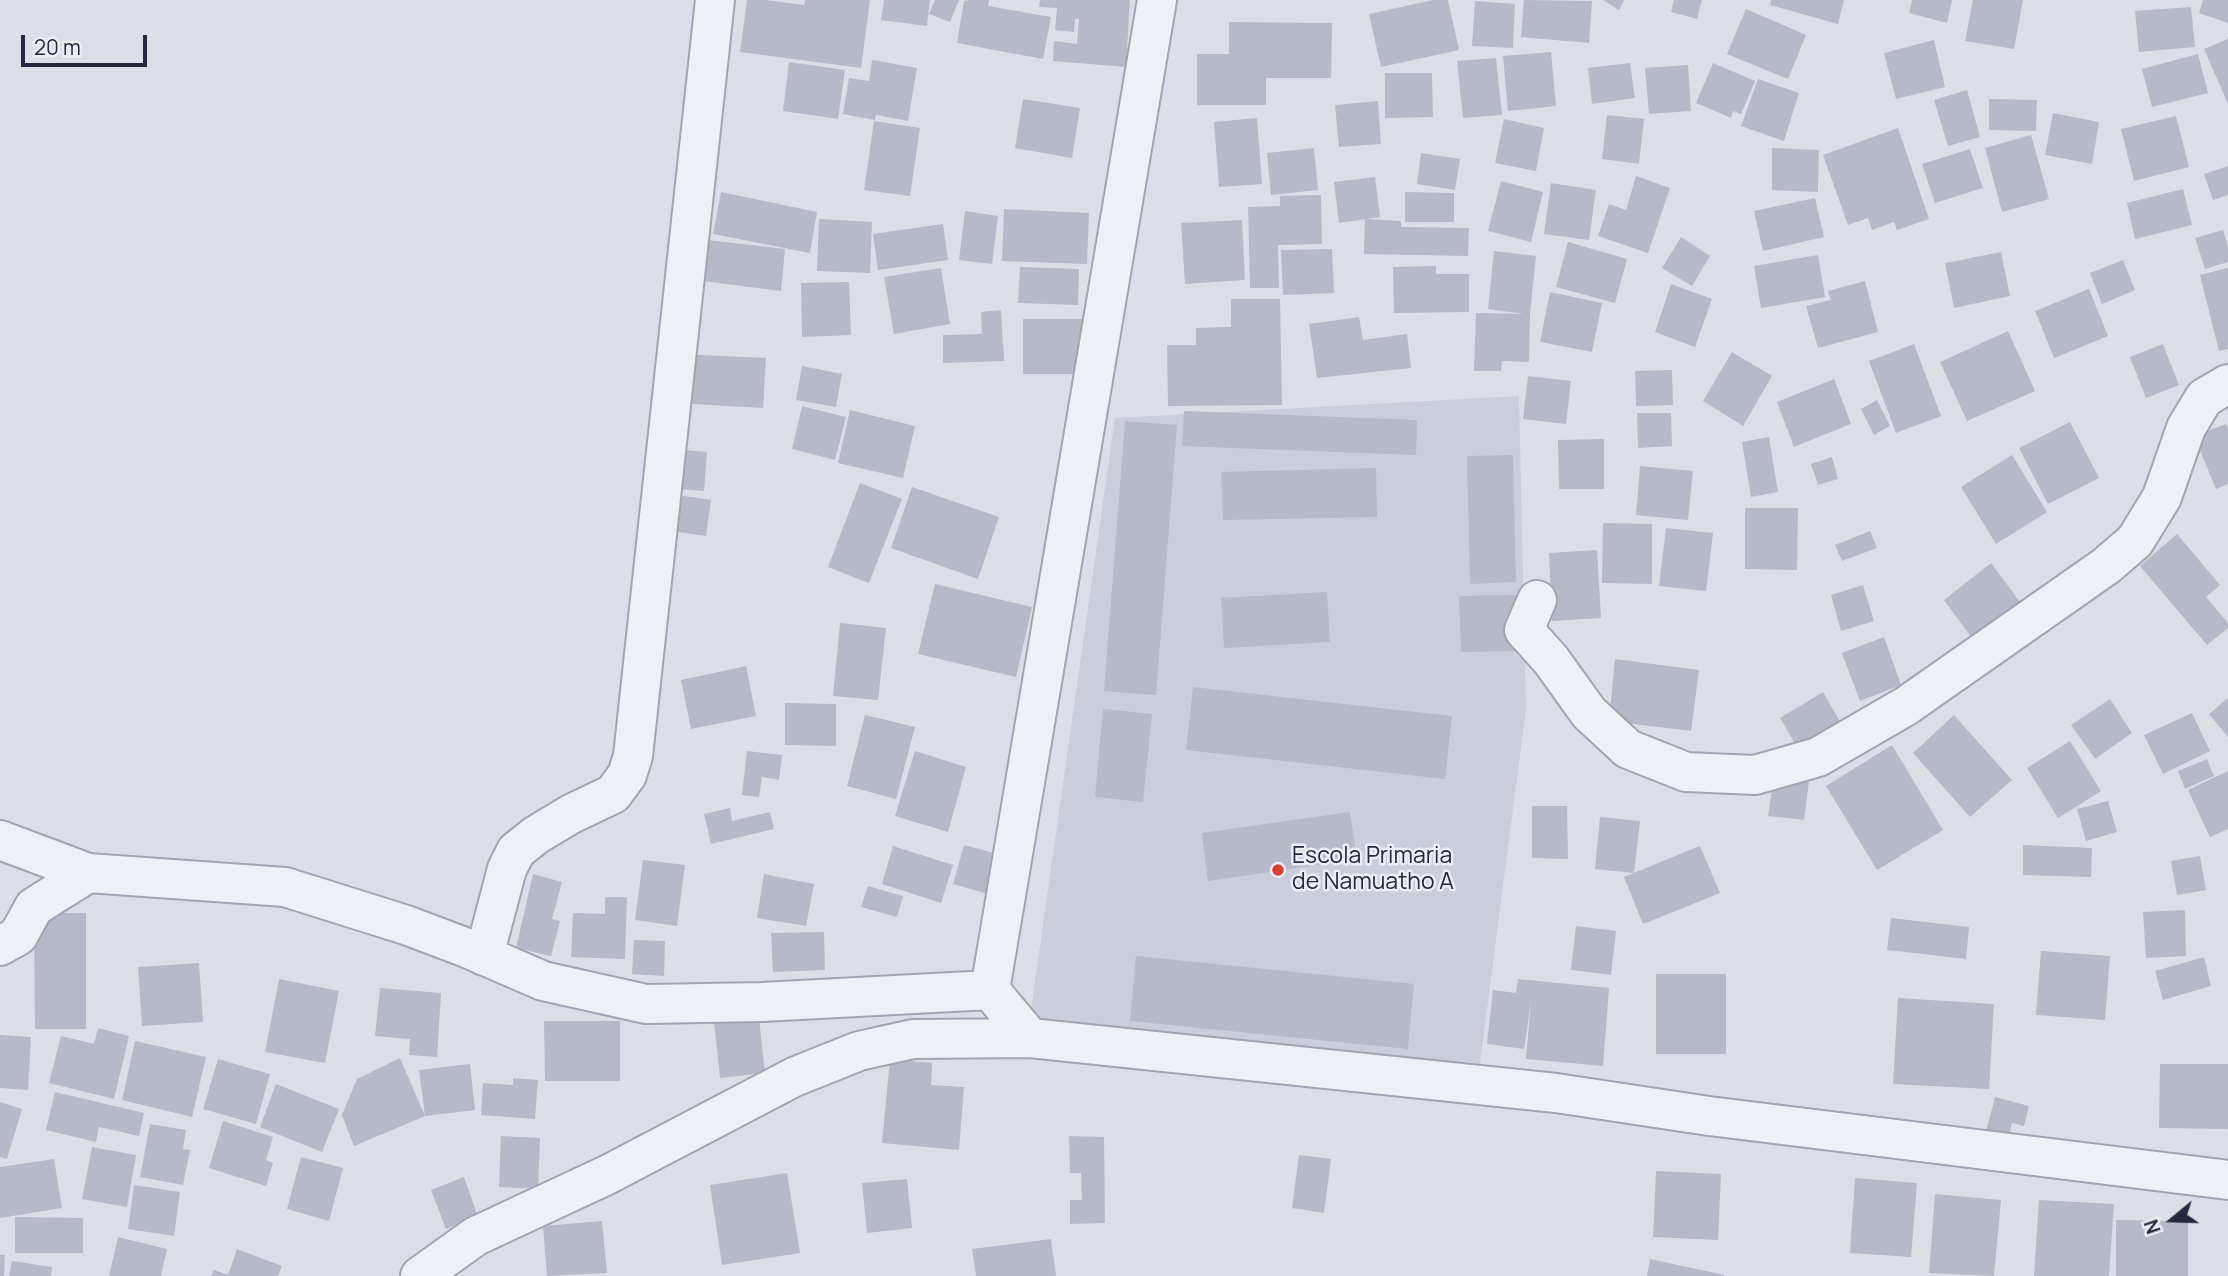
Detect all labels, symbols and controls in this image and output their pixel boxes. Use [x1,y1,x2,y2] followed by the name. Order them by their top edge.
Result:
[24,21,150,65] scale bar
[34,33,81,61] text: 20 m
[1292,843,1454,897] place label: Escola Primaria de Namuatho A
[1270,862,1286,878] marker: Escola Primaria de Namuatho A
[2137,1185,2207,1255] north arrow
[2138,1216,2167,1238] text: N

